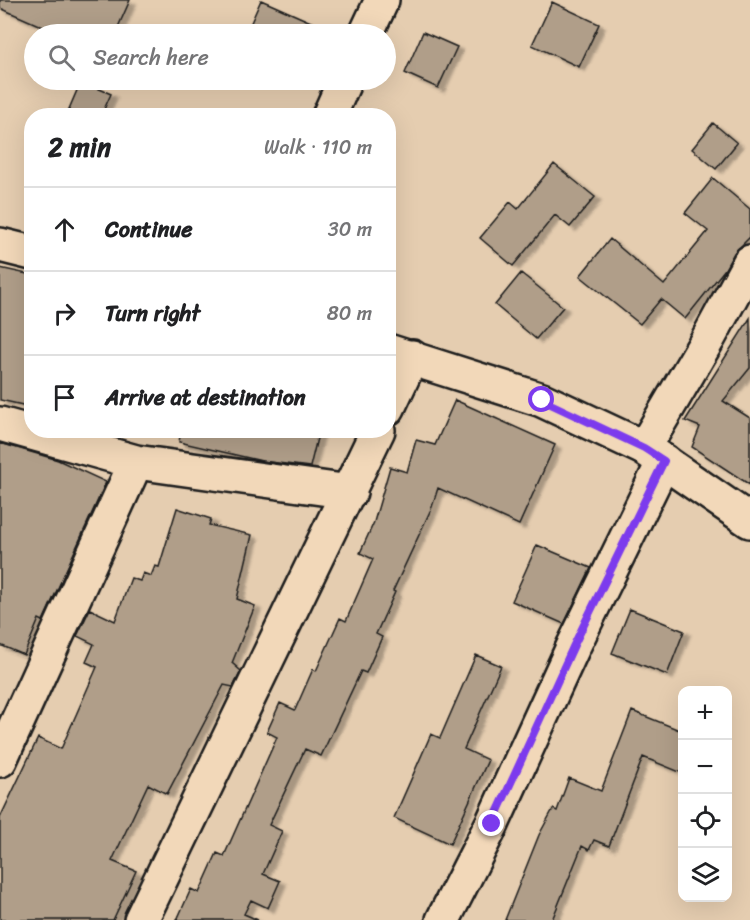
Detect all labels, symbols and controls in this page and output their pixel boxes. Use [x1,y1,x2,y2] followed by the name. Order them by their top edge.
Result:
[24,24,396,90] search box
[93,38,209,77] text: Search here
[45,41,78,74] icon: search
[48,124,111,170] text: 2 min
[264,130,372,165] text: Walk · 110 m
[105,210,193,249] text: Continue
[328,212,372,247] text: 30 m
[48,213,81,246] icon: ahead
[105,294,200,333] text: Turn right
[327,296,372,331] text: 80 m
[48,297,81,330] icon: right
[105,378,306,417] text: Arrive at destination
[48,381,81,414] icon: arrive
[528,386,554,412] route start
[678,686,732,902] map controls
[678,686,732,740] button: +
[678,740,732,794] button: −
[678,794,732,848] button: locate
[478,810,504,836] route end
[678,848,732,902] button: layers

